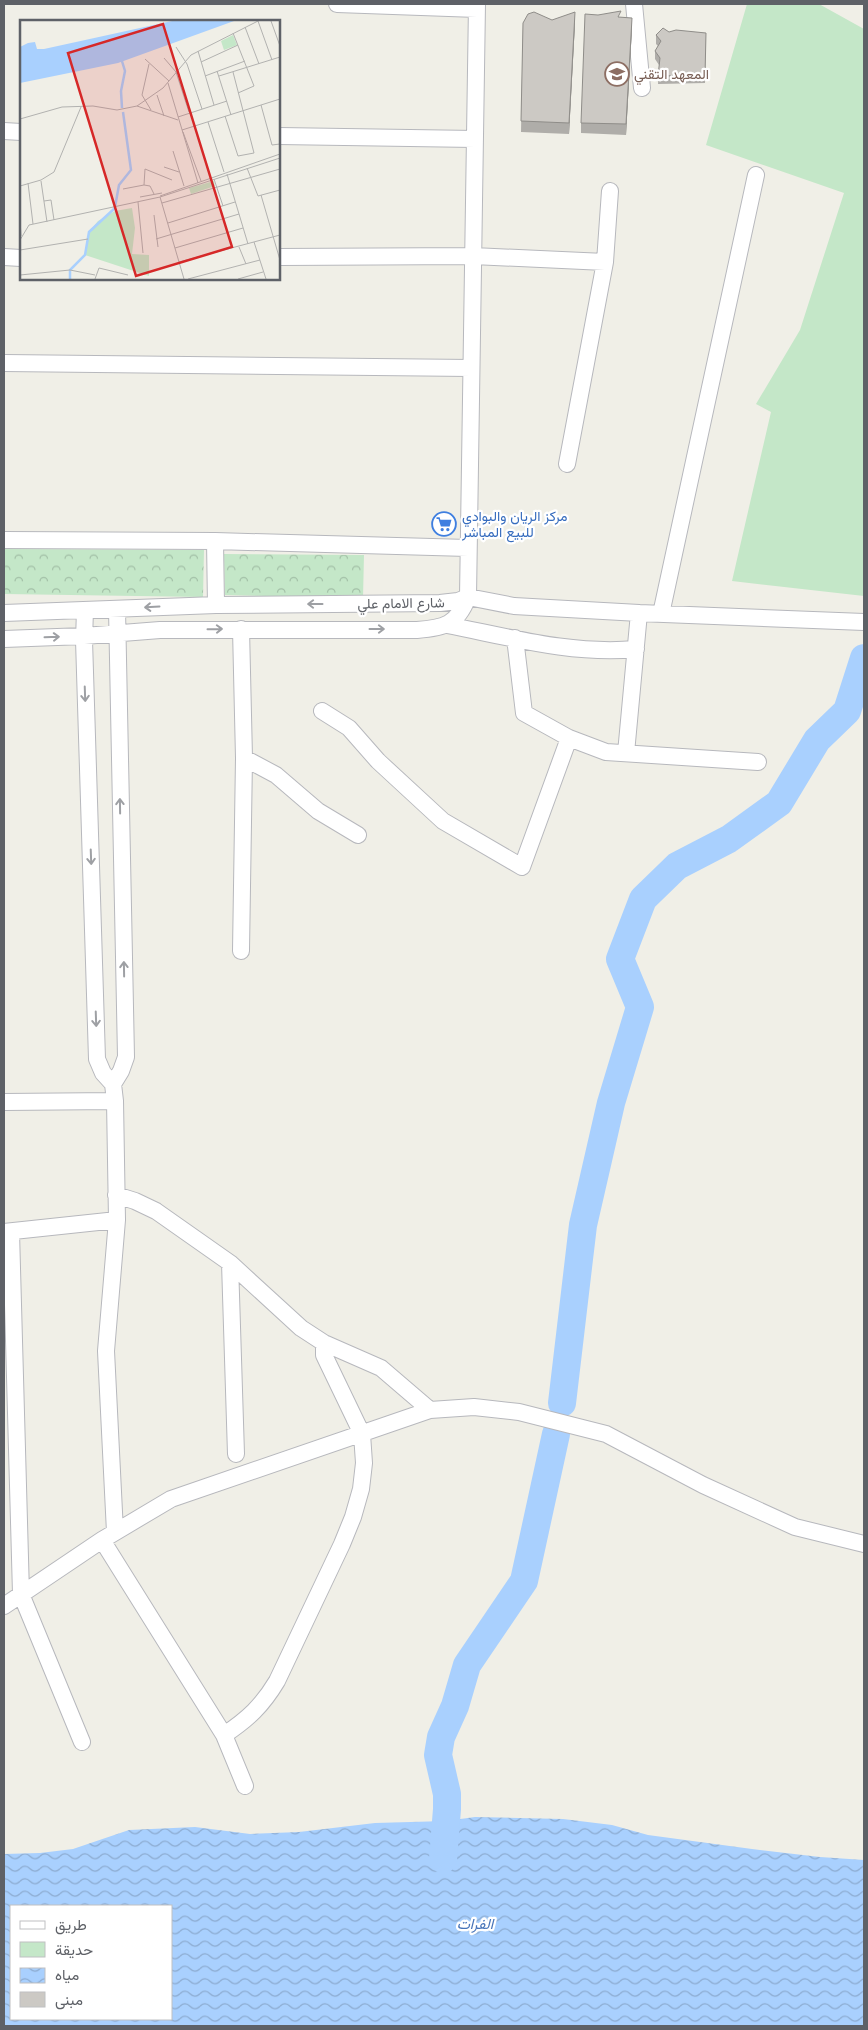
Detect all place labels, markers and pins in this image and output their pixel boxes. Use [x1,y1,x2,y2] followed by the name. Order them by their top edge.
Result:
[604,61,630,87] school or university icon: المعهد التقني
[634,66,709,86] place label: المعهد التقني
[461,508,568,543] place label: مركز الريان والبوادي للبيع المباشر
[431,511,457,537] supermarket icon: مركز الريان والبوادي للبيع المباشر

